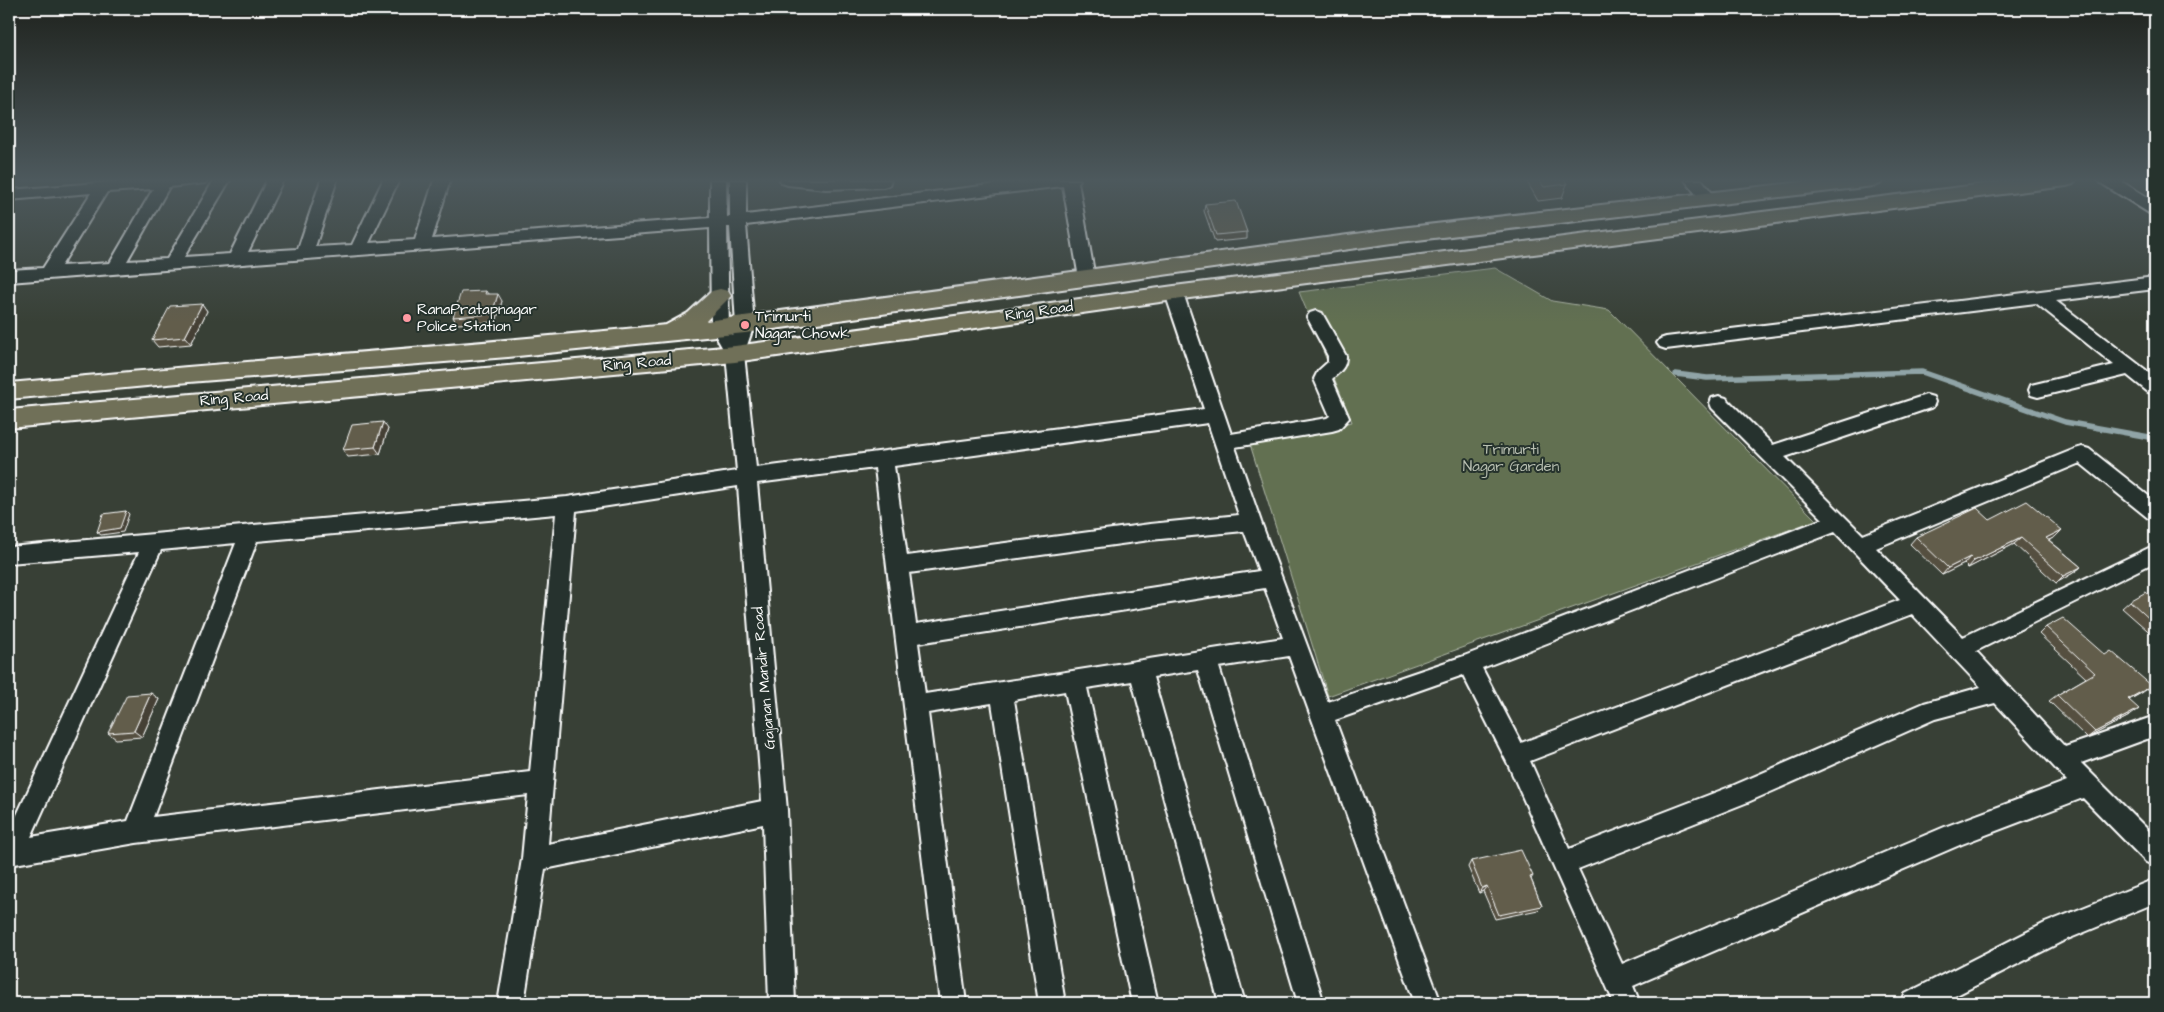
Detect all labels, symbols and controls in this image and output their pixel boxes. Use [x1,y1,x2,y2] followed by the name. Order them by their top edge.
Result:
[1004,296,1075,327] street label: Ring Road
[417,299,537,337] place label: RanaPratapnagar Police Station
[755,306,850,345] place label: Trimurti Nagar Chowk
[401,312,413,324] marker: RanaPratapnagar Police Station
[739,319,751,331] marker: Trimurti Nagar Chowk
[602,350,673,377] street label: Ring Road
[199,385,270,412] street label: Ring Road
[1463,439,1560,478] park label: Trimurti Nagar Garden
[747,605,781,750] street label: Gajanan Mandir Road

